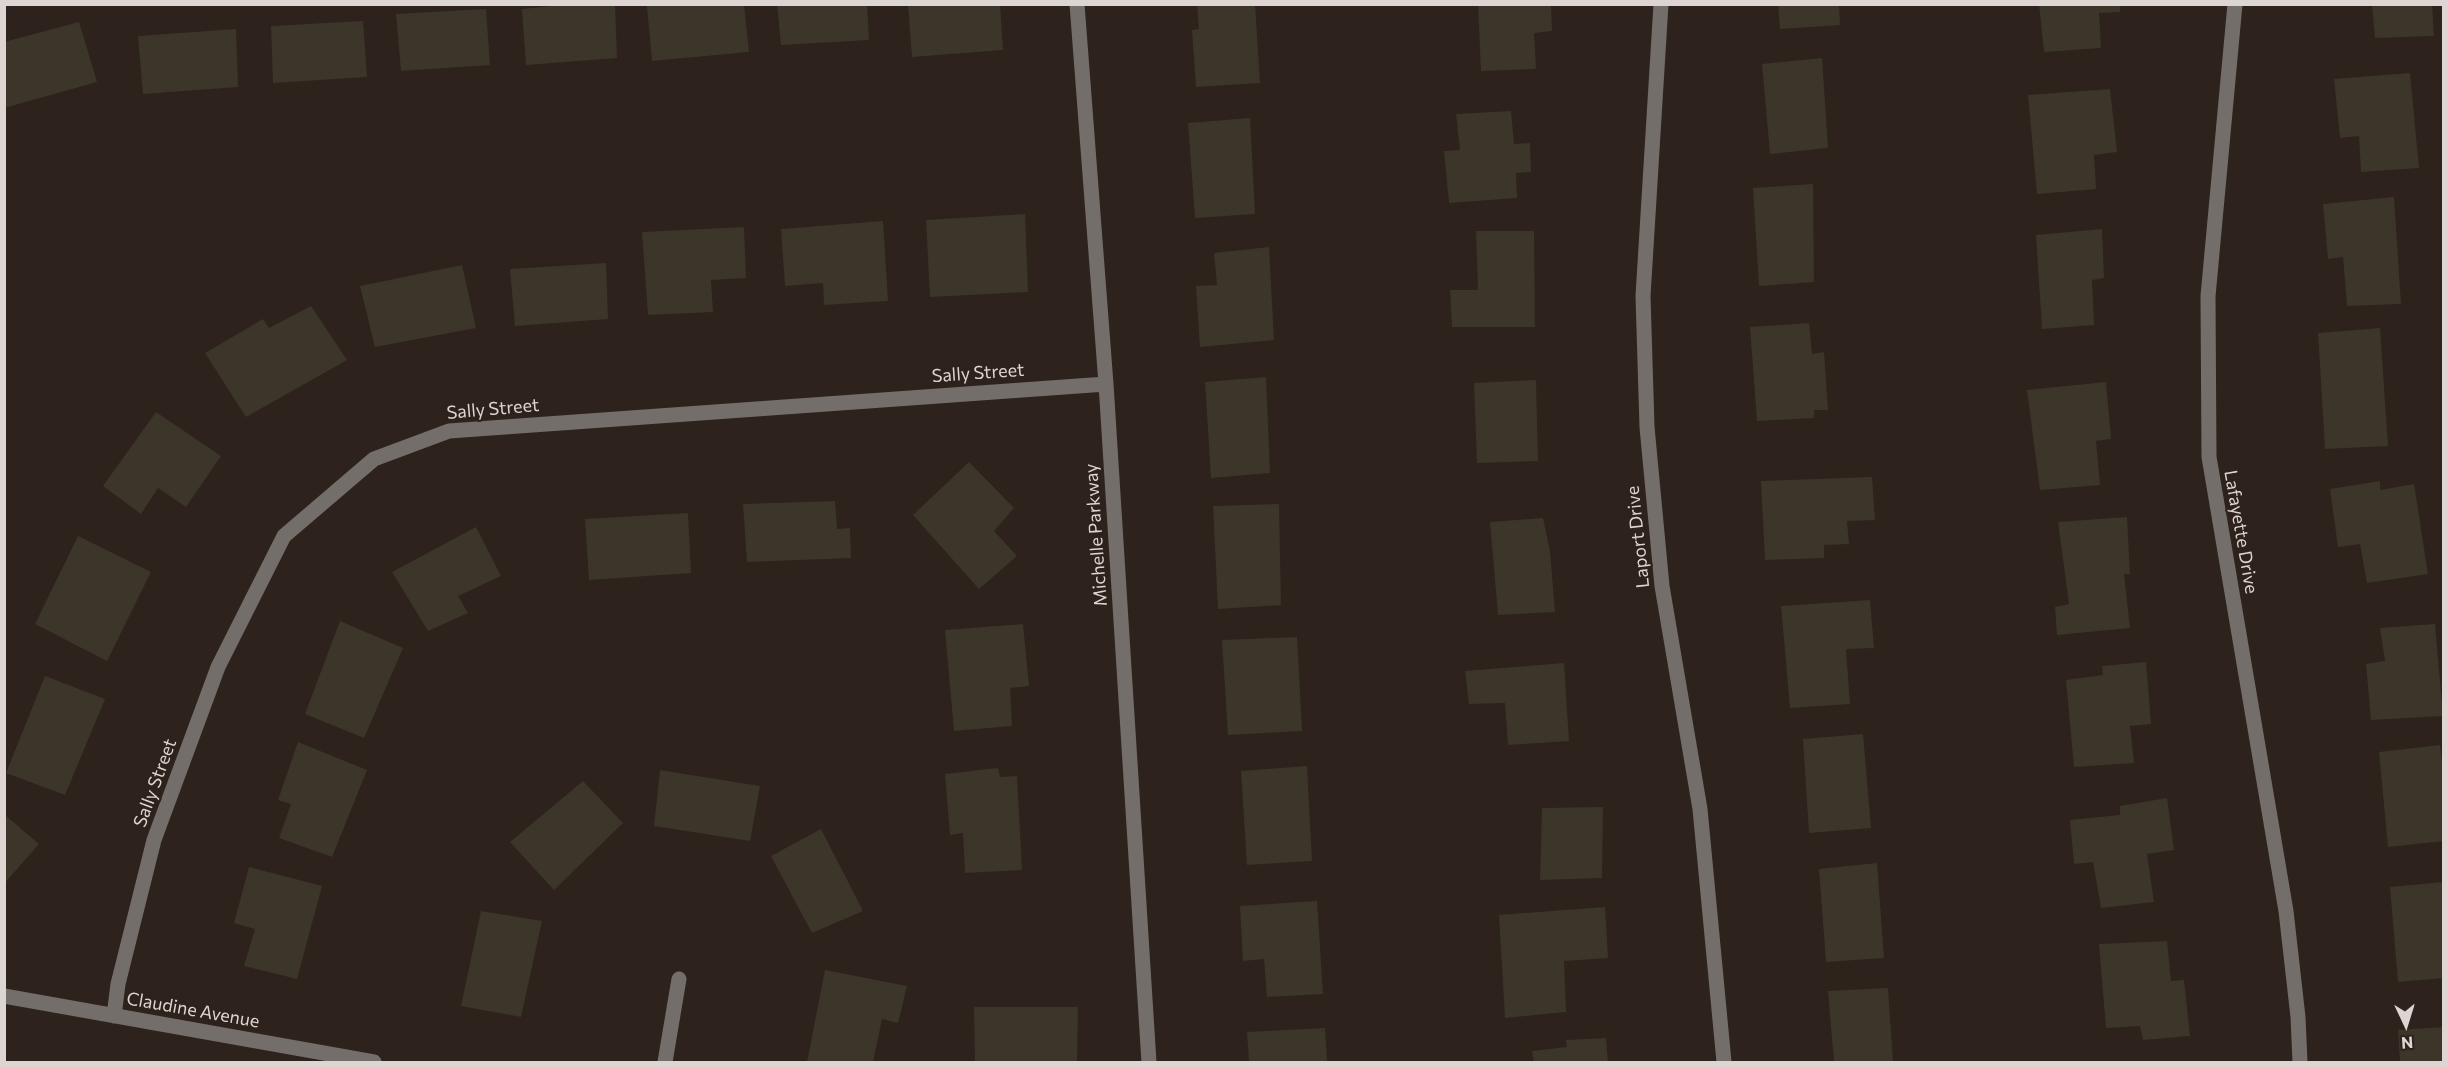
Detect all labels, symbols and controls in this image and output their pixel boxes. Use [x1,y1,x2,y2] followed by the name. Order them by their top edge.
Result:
[931,359,1025,387] street label: Sally Street
[446,394,540,424] street label: Sally Street
[1080,463,1112,607] street label: Michelle Parkway
[2219,468,2263,596] street label: Lafayette Drive
[1622,485,1654,589] street label: Laport Drive
[129,736,181,830] street label: Sally Street
[125,988,261,1032] street label: Claudine Avenue
[2376,995,2436,1055] north arrow
[2401,1034,2414,1053] text: N

